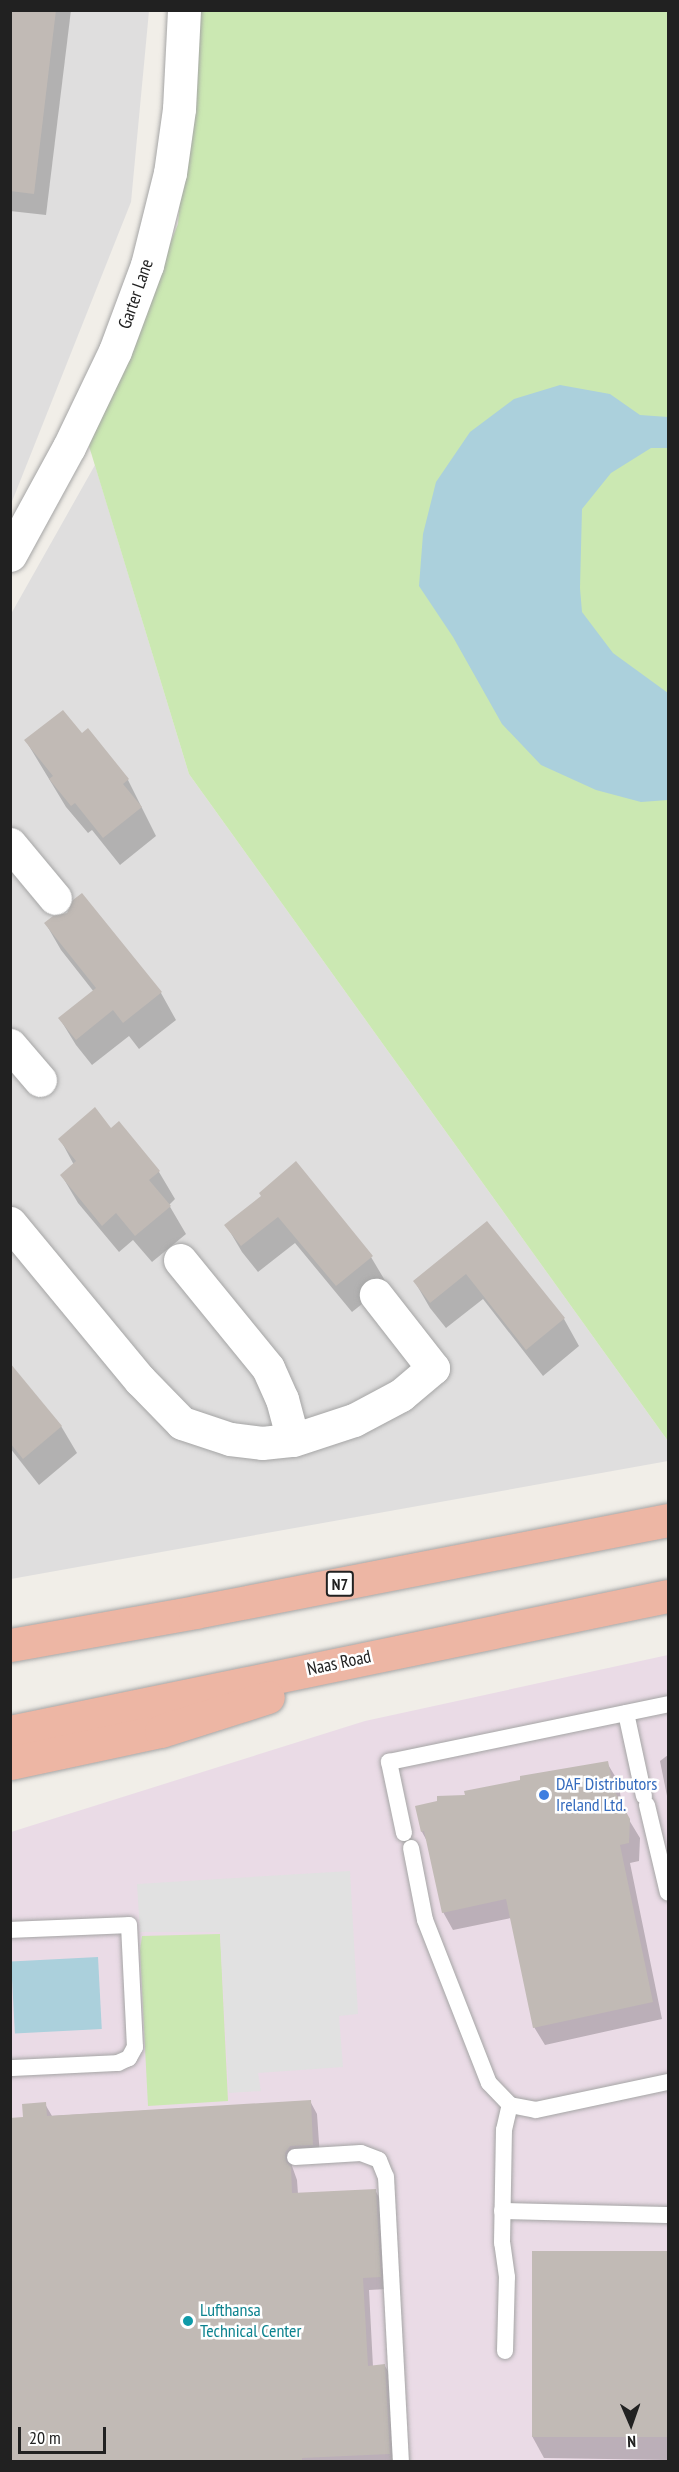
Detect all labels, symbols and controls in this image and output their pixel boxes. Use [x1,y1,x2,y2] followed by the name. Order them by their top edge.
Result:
[114,256,158,332] street label: Garter Lane
[325,1571,355,1597] road number: N7
[305,1646,373,1680] street label: Naas Road
[556,1774,657,1816] place label: DAF Distributors Ireland Ltd.
[537,1788,551,1802] marker: DAF Distributors Ireland Ltd.
[200,2300,301,2342] place label: Lufthansa Technical Center
[181,2314,195,2328] marker: Lufthansa Technical Center
[601,2394,661,2454] north arrow
[21,2415,110,2453] scale bar
[29,2426,61,2449] text: 20 m
[627,2432,636,2452] text: N

